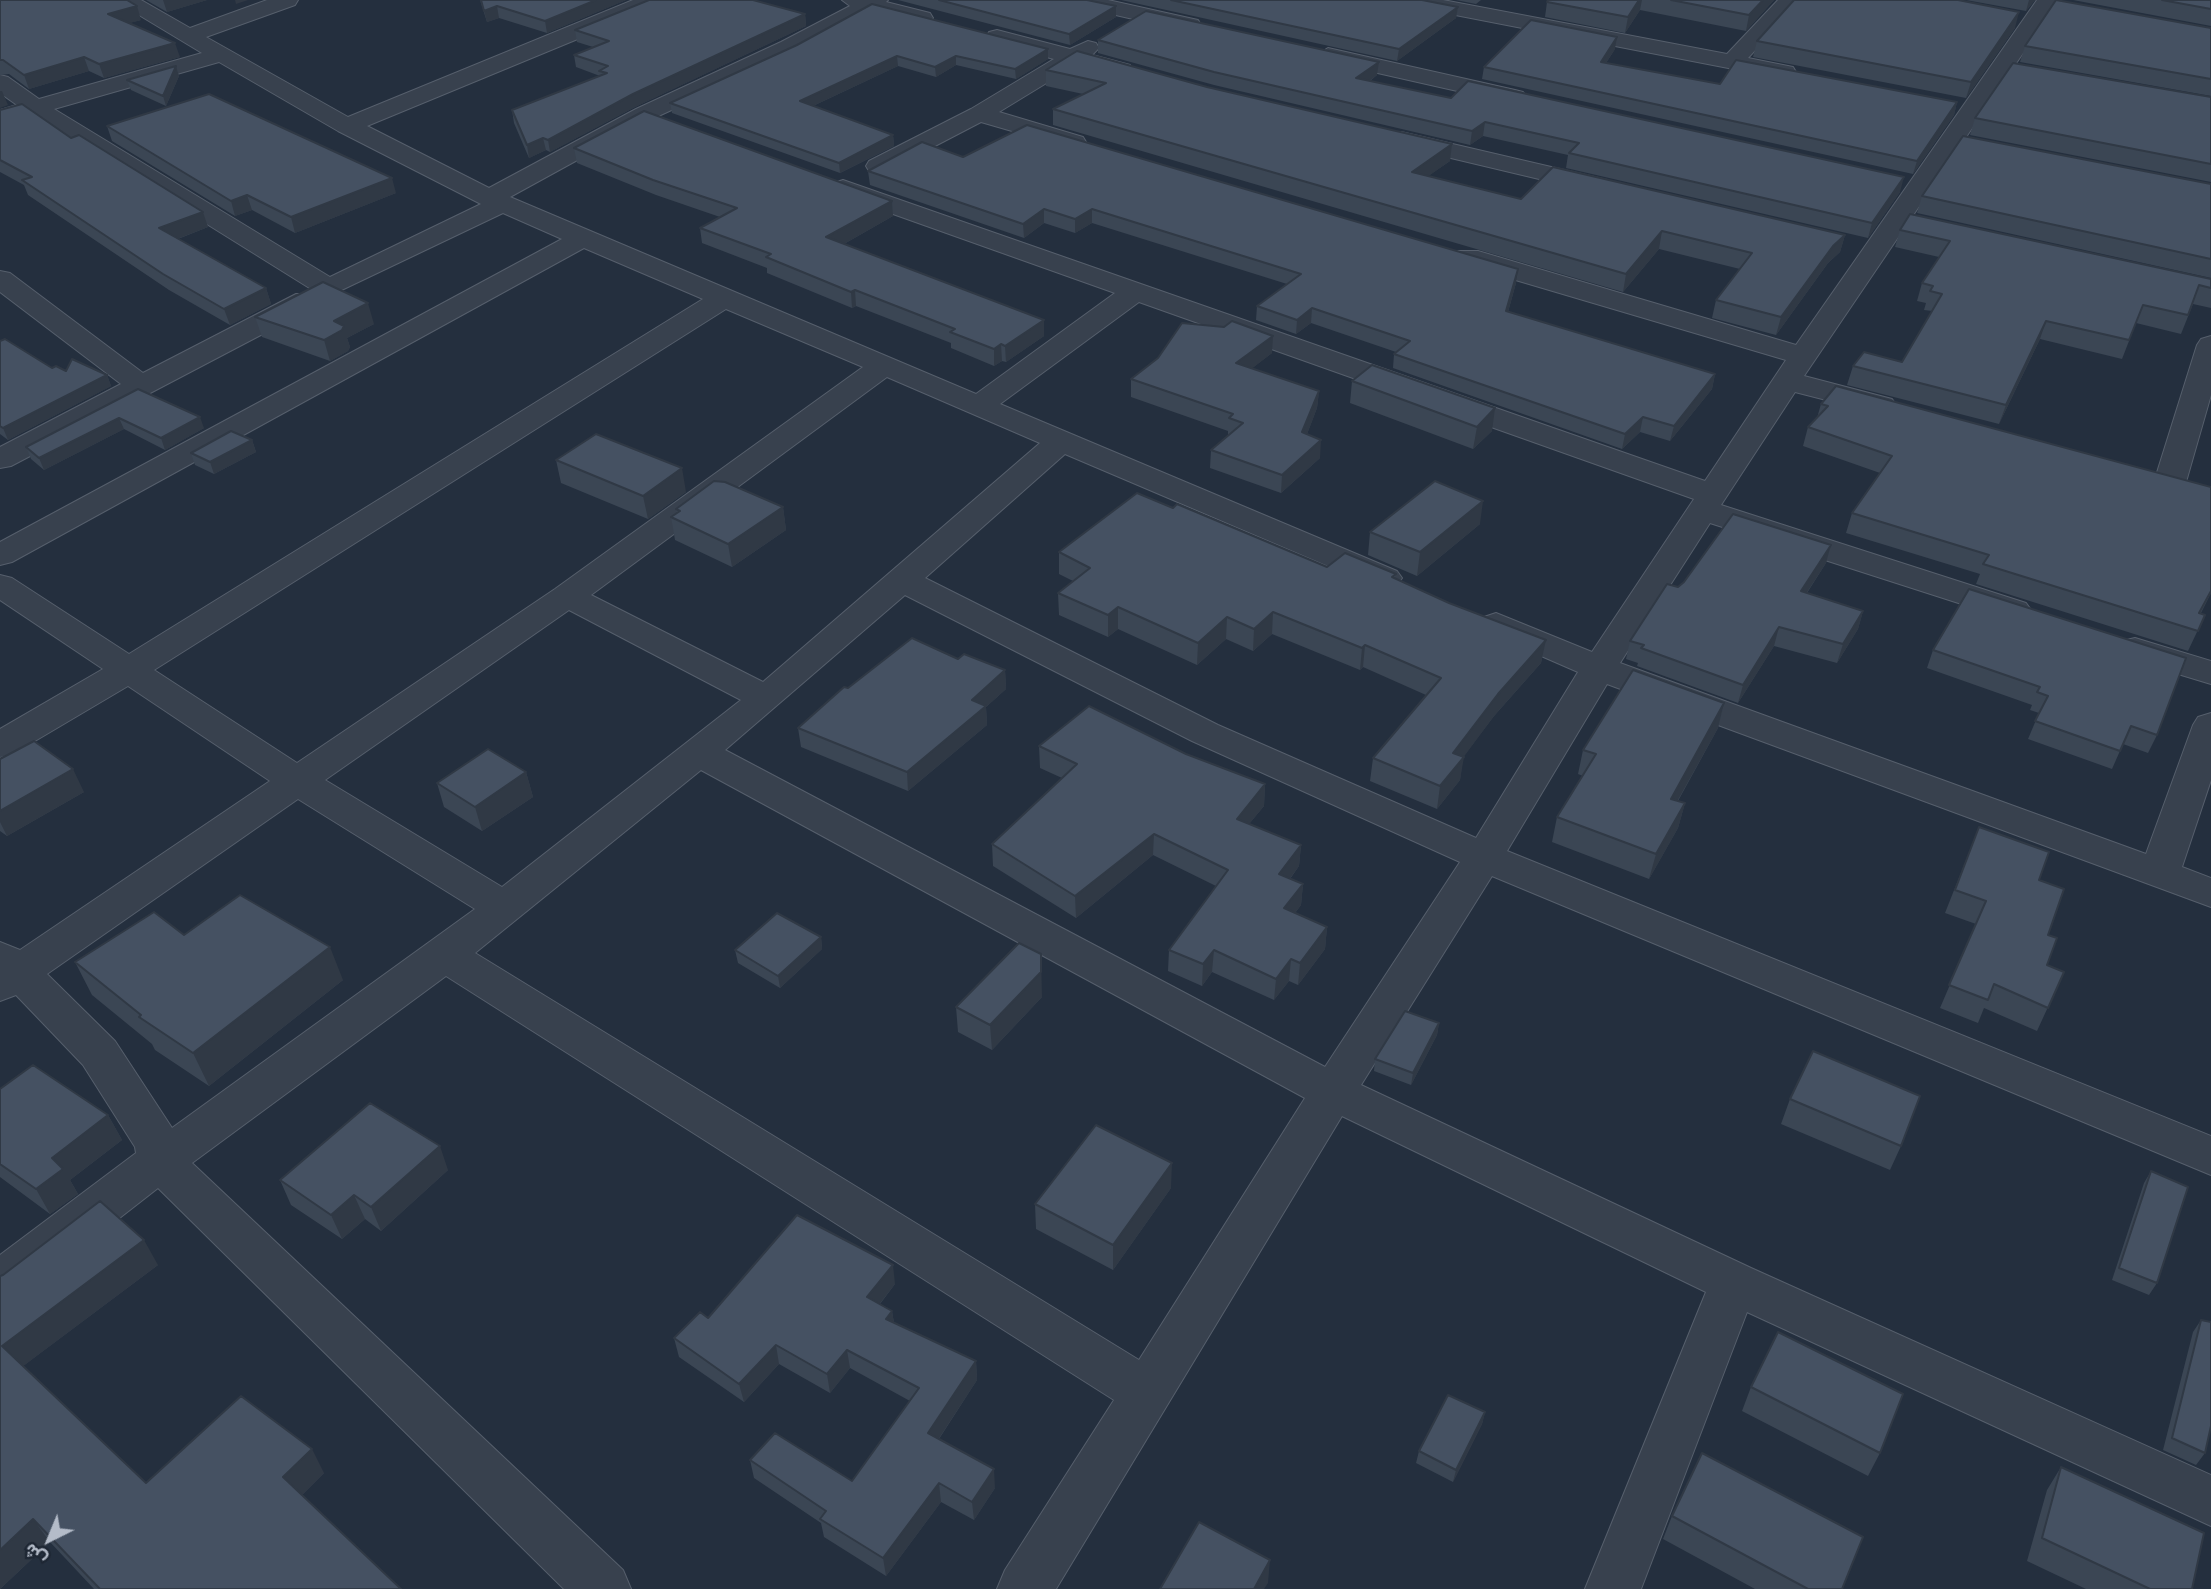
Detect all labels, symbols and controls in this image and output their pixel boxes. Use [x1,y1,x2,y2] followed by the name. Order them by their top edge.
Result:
[14,1505,84,1575] north arrow
[17,1538,52,1573] text: ش

